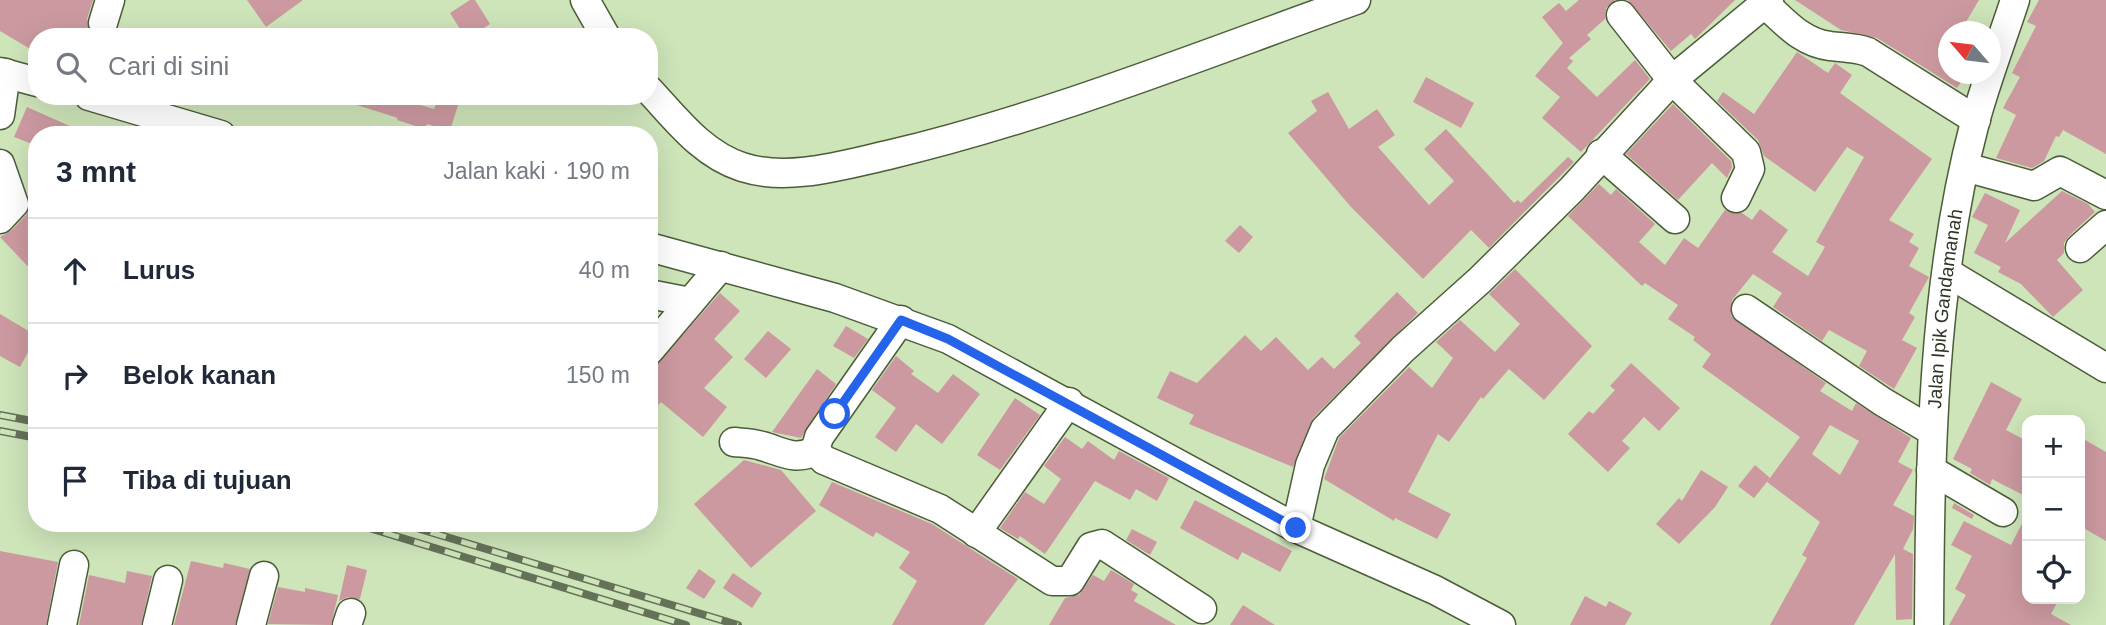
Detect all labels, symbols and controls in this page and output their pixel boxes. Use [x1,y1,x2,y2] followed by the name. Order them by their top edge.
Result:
[1938,21,2001,84] north arrow
[28,28,658,105] search box
[52,48,90,86] icon: search
[108,51,229,81] text: Cari di sini
[56,155,136,188] text: 3 mnt
[443,158,630,184] text: Jalan kaki · 190 m
[1923,207,1966,409] street label: Jalan Ipik Gandamanah
[56,252,94,290] icon: ahead
[123,255,195,285] text: Lurus
[579,257,630,283] text: 40 m
[56,357,94,395] icon: right
[123,360,276,390] text: Belok kanan
[566,362,630,388] text: 150 m
[819,398,850,429] route start
[2022,415,2085,604] map controls
[2022,415,2085,478] button: +
[56,462,94,500] icon: arrive
[123,465,292,495] text: Tiba di tujuan
[2022,478,2085,541] button: −
[1280,512,1311,543] route end
[2022,541,2085,604] button: locate

